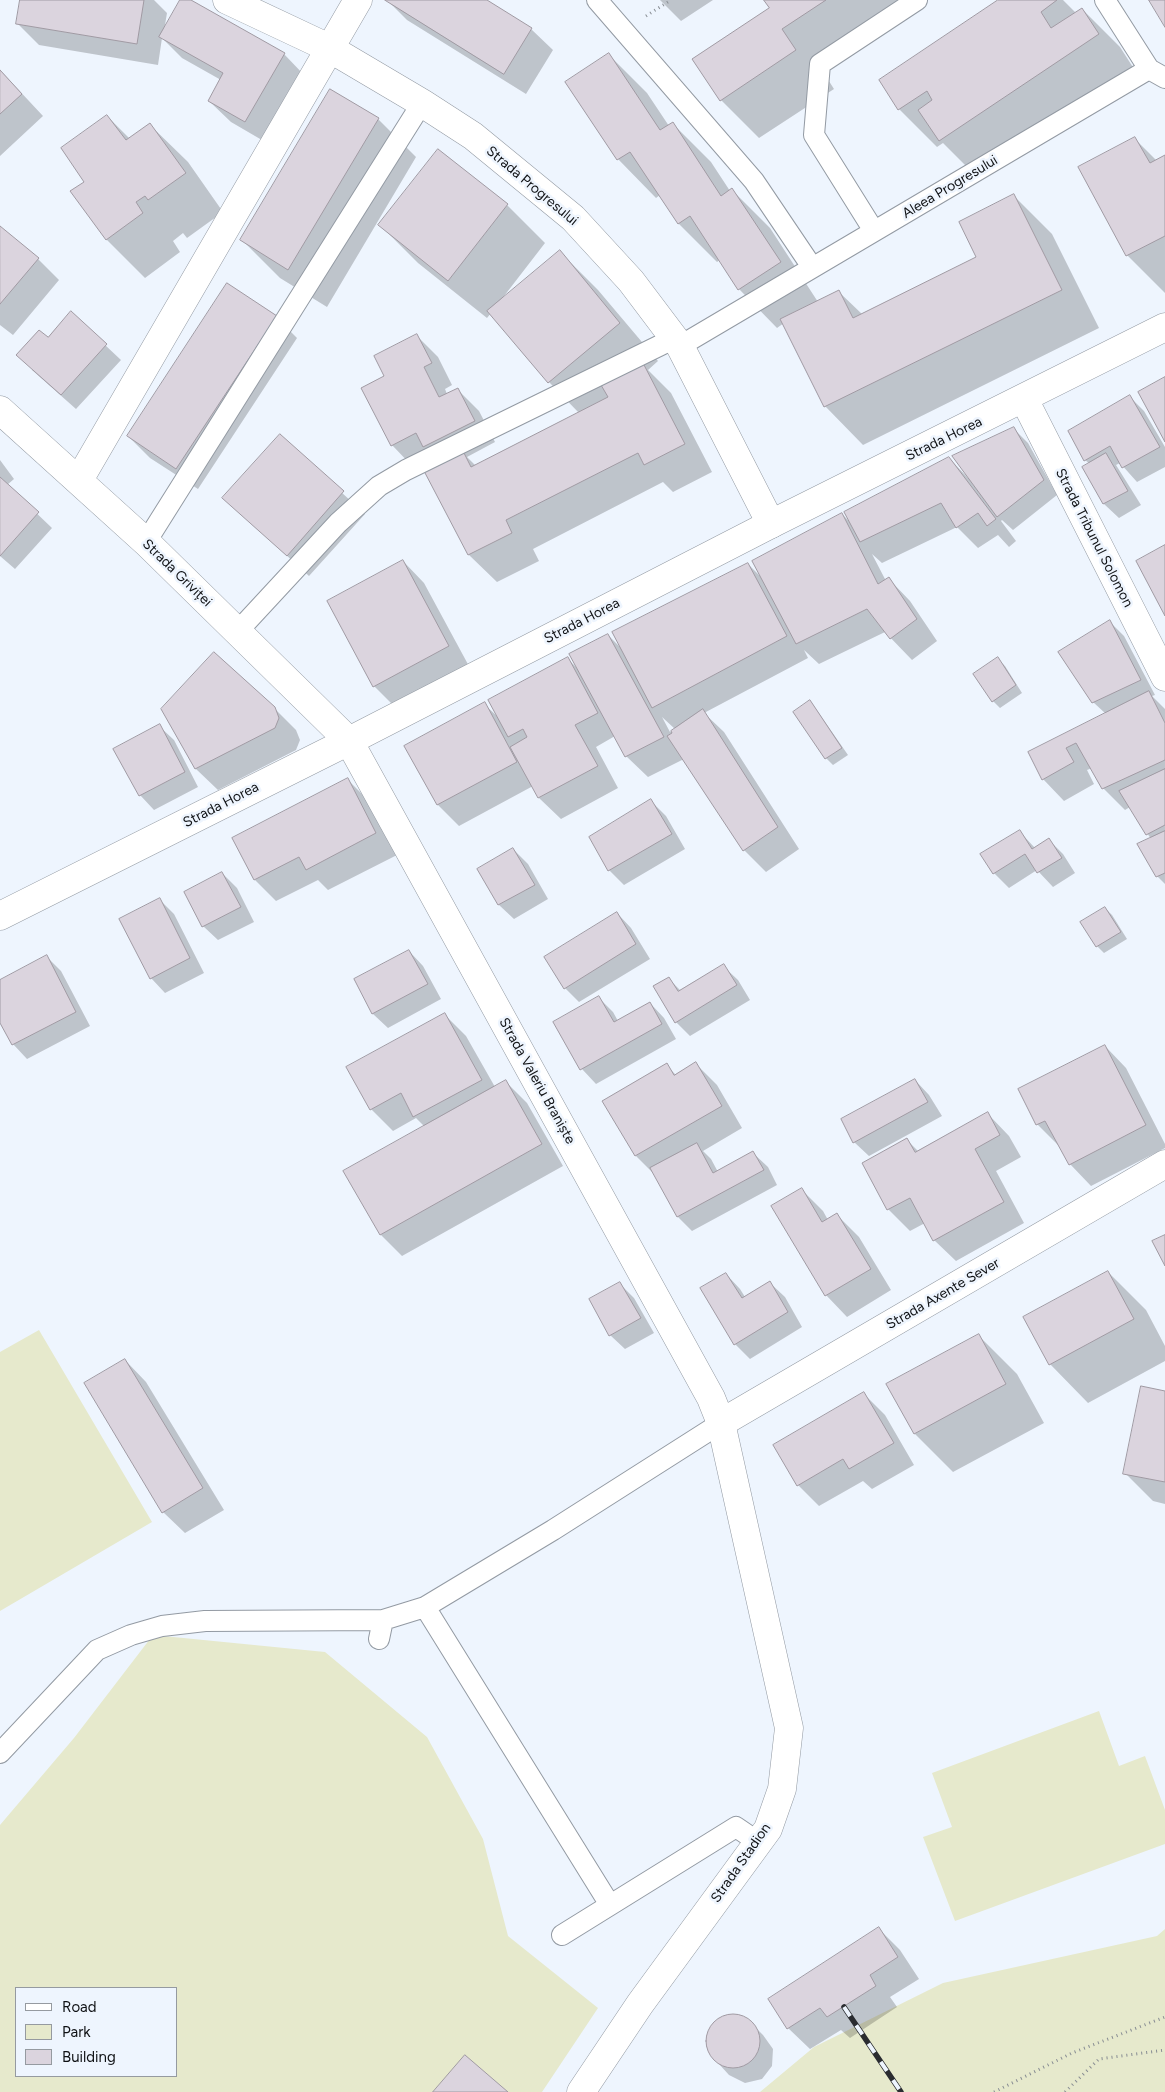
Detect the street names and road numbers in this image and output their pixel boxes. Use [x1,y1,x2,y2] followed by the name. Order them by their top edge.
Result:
[483,143,581,229] street label: Strada Progresului
[899,152,1001,222] street label: Aleea Progresului
[903,413,985,465] street label: Strada Horea
[1052,466,1136,610] street label: Strada Tribunul Solomon
[139,536,215,610] street label: Strada Griviței
[541,595,623,647] street label: Strada Horea
[180,779,262,831] street label: Strada Horea
[495,1015,579,1147] street label: Strada Valeriu Braniște
[883,1255,1003,1333] street label: Strada Axente Sever
[707,1820,775,1906] street label: Strada Stadion

